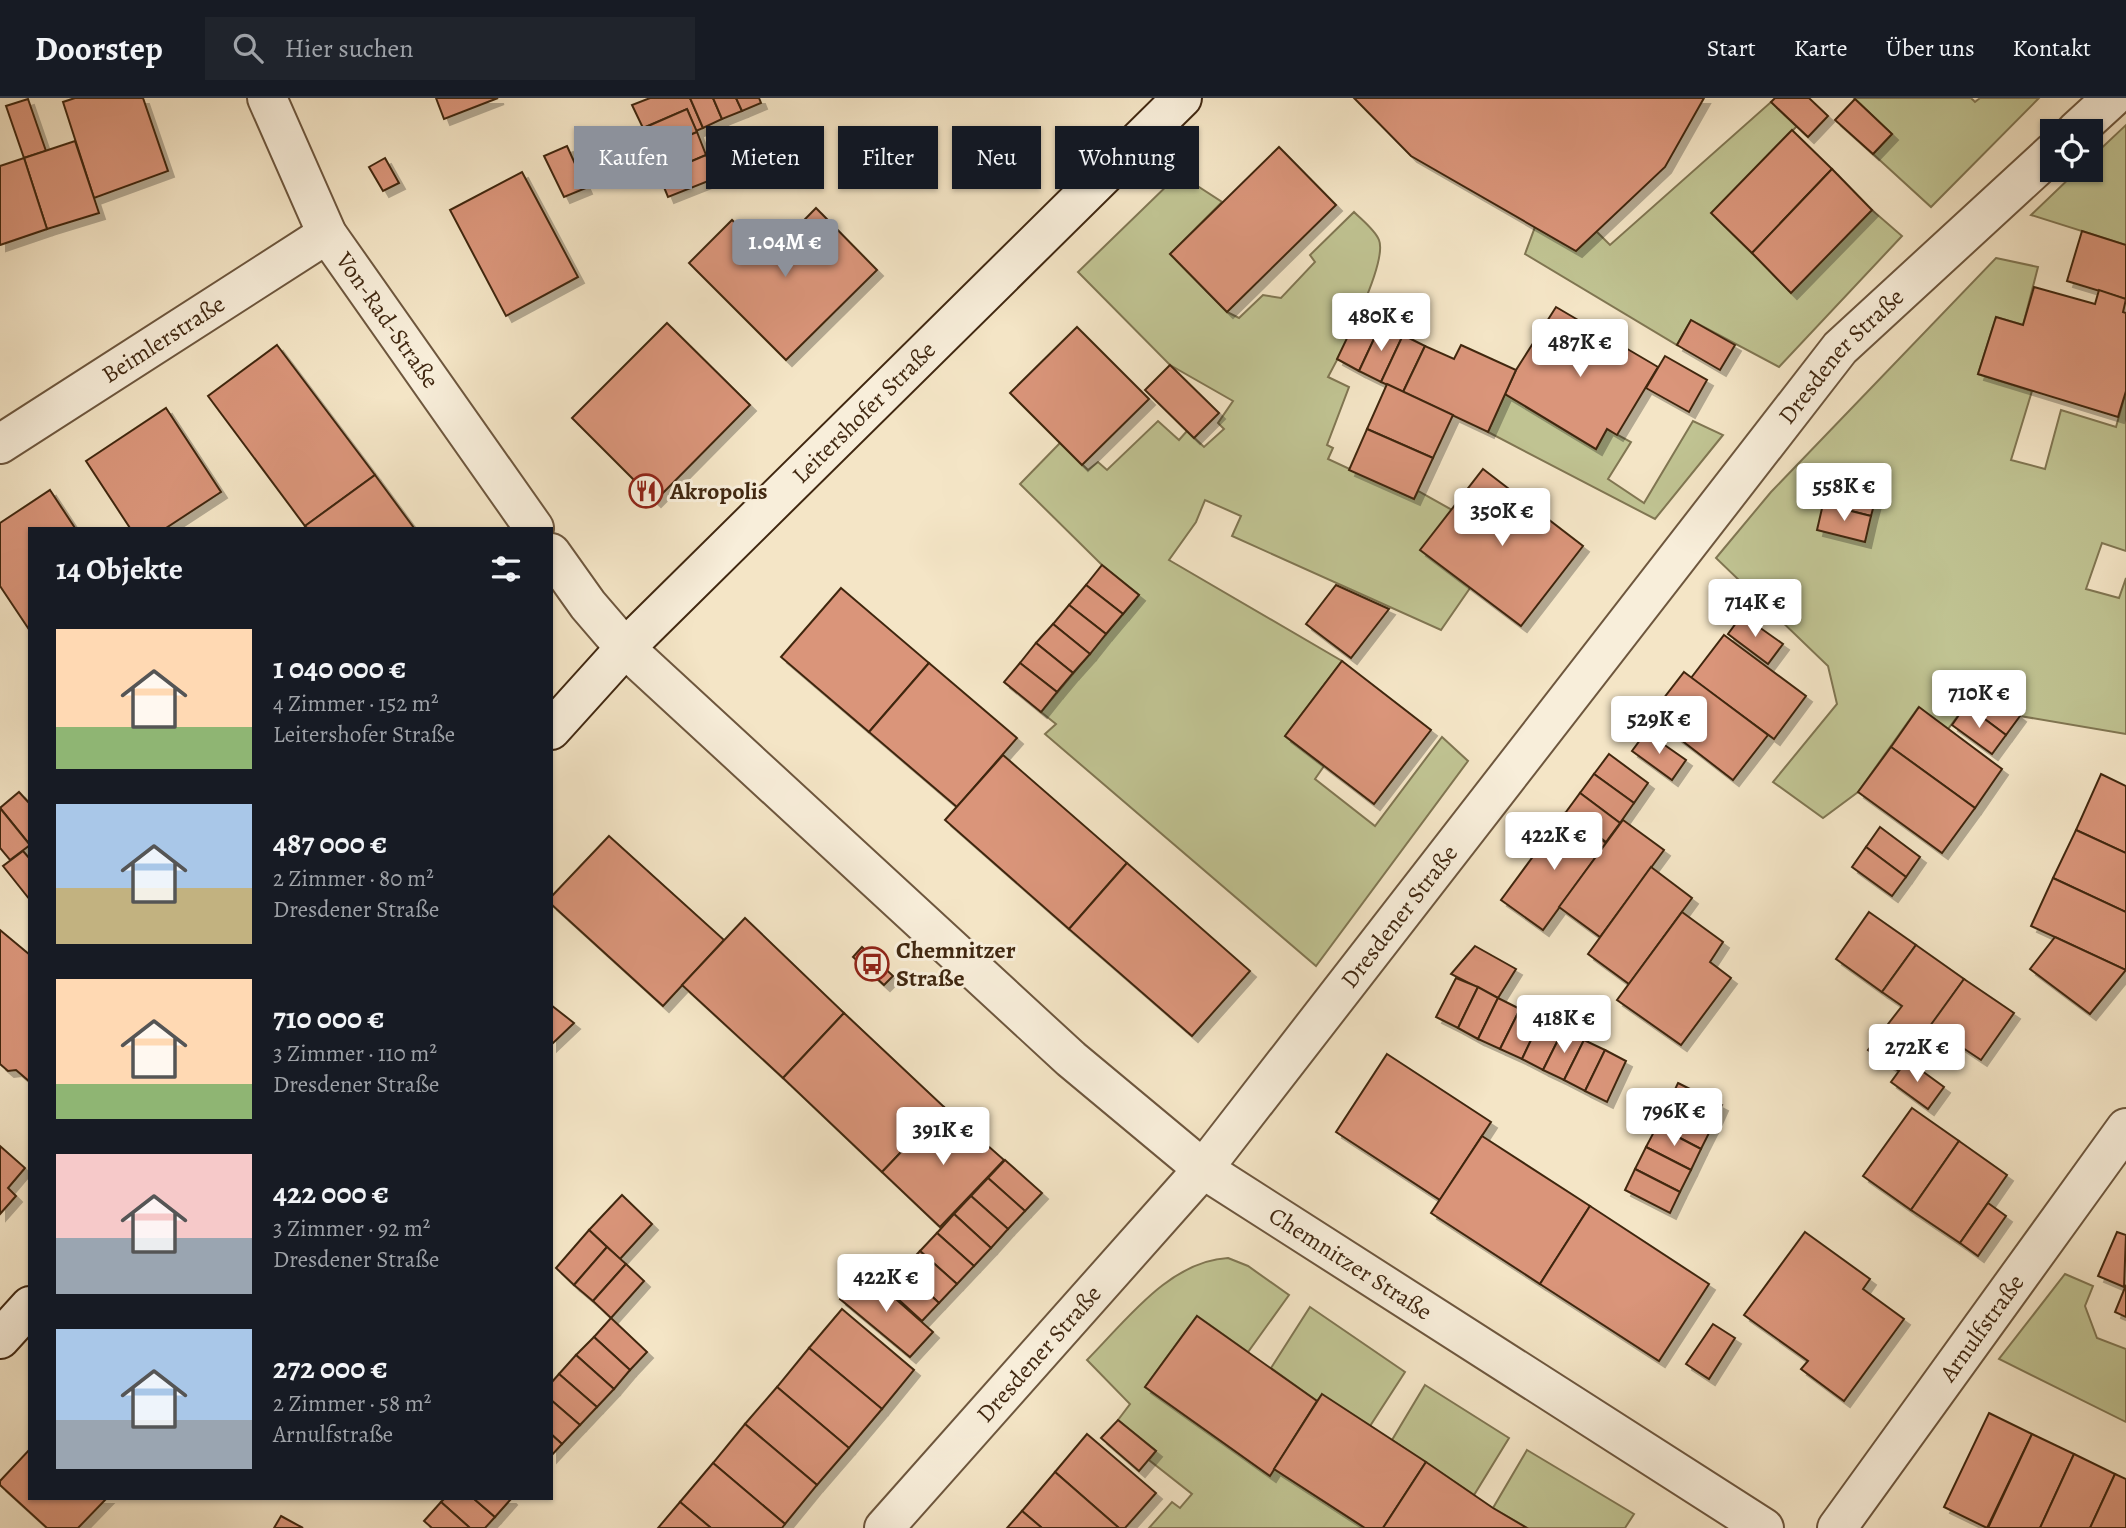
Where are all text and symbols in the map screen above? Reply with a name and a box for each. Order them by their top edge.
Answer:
search box [205,17,695,80]
text: Doorstep [35,26,163,71]
icon: search [229,29,267,67]
text: Hier suchen [285,31,414,66]
text: Start [1707,32,1756,64]
text: Karte [1794,32,1848,64]
text: Über uns [1886,32,1975,64]
text: Kontakt [2013,32,2091,64]
map controls [2040,119,2103,182]
button: locate [2040,119,2103,182]
chip: Kaufen [574,126,692,189]
chip: Mieten [706,126,824,189]
chip: Filter [838,126,938,189]
chip: Neu [952,126,1041,189]
chip: Wohnung [1055,126,1199,189]
pin: 1.04M € [720,220,850,279]
text: 1.04M € [748,226,822,257]
street label: Von-Rad-Straße [328,245,447,395]
street label: Dresdener Straße [1771,281,1911,431]
street label: Beimlerstraße [96,288,231,390]
pin: 480K € [1324,294,1438,353]
text: 480K € [1348,300,1414,331]
pin: 487K € [1523,320,1637,379]
text: 487K € [1548,326,1612,357]
street label: Leitershofer Straße [785,334,943,490]
pin: 558K € [1787,464,1901,523]
text: 558K € [1813,470,1876,501]
restaurant icon: Akropolis [627,472,665,510]
place label: Akropolis [669,475,768,507]
pin: 350K € [1445,489,1559,548]
text: 350K € [1470,495,1534,526]
text: 14 Objekte [56,549,183,589]
icon: filters [487,550,525,588]
pin: 714K € [1698,580,1812,639]
text: 714K € [1724,586,1786,617]
text: 1 040 000 € [273,648,406,688]
icon: home [112,657,196,741]
pin: 710K € [1922,670,2036,730]
text: 710K € [1948,677,2010,708]
text: 4 Zimmer · 152 m² [273,688,439,719]
pin: 529K € [1602,696,1716,756]
text: 529K € [1627,703,1691,734]
text: Leitershofer Straße [273,719,455,750]
pin: 422K € [1497,812,1611,872]
text: 422K € [1521,819,1587,850]
text: 487 000 € [273,823,387,863]
icon: home [112,832,196,916]
street label: Dresdener Straße [1333,838,1465,995]
text: 2 Zimmer · 80 m² [273,863,434,894]
text: Dresdener Straße [273,894,439,925]
place label: Chemnitzer Straße [896,934,1016,994]
bus stop icon: Chemnitzer Straße [853,945,891,983]
pin: 418K € [1507,996,1621,1055]
text: 710 000 € [273,998,385,1038]
text: 418K € [1533,1002,1595,1033]
icon: home [112,1007,196,1091]
pin: 272K € [1860,1024,1974,1084]
text: 272K € [1885,1031,1949,1062]
text: 3 Zimmer · 110 m² [273,1038,437,1069]
text: Dresdener Straße [273,1069,439,1100]
pin: 796K € [1617,1088,1731,1148]
text: 796K € [1642,1095,1706,1126]
pin: 391K € [886,1108,1000,1167]
text: 391K € [912,1114,974,1145]
text: 422 000 € [273,1173,389,1213]
icon: home [112,1182,196,1266]
street label: Chemnitzer Straße [1263,1199,1438,1328]
text: 3 Zimmer · 92 m² [273,1213,430,1244]
text: Dresdener Straße [273,1244,439,1275]
pin: 422K € [829,1254,943,1314]
text: 422K € [853,1261,919,1292]
street label: Arnulfstraße [1931,1268,2031,1389]
street label: Dresdener Straße [969,1278,1108,1429]
text: 272 000 € [273,1348,388,1388]
icon: home [112,1357,196,1441]
text: 2 Zimmer · 58 m² [273,1388,431,1419]
text: Arnulfstraße [273,1419,393,1450]

